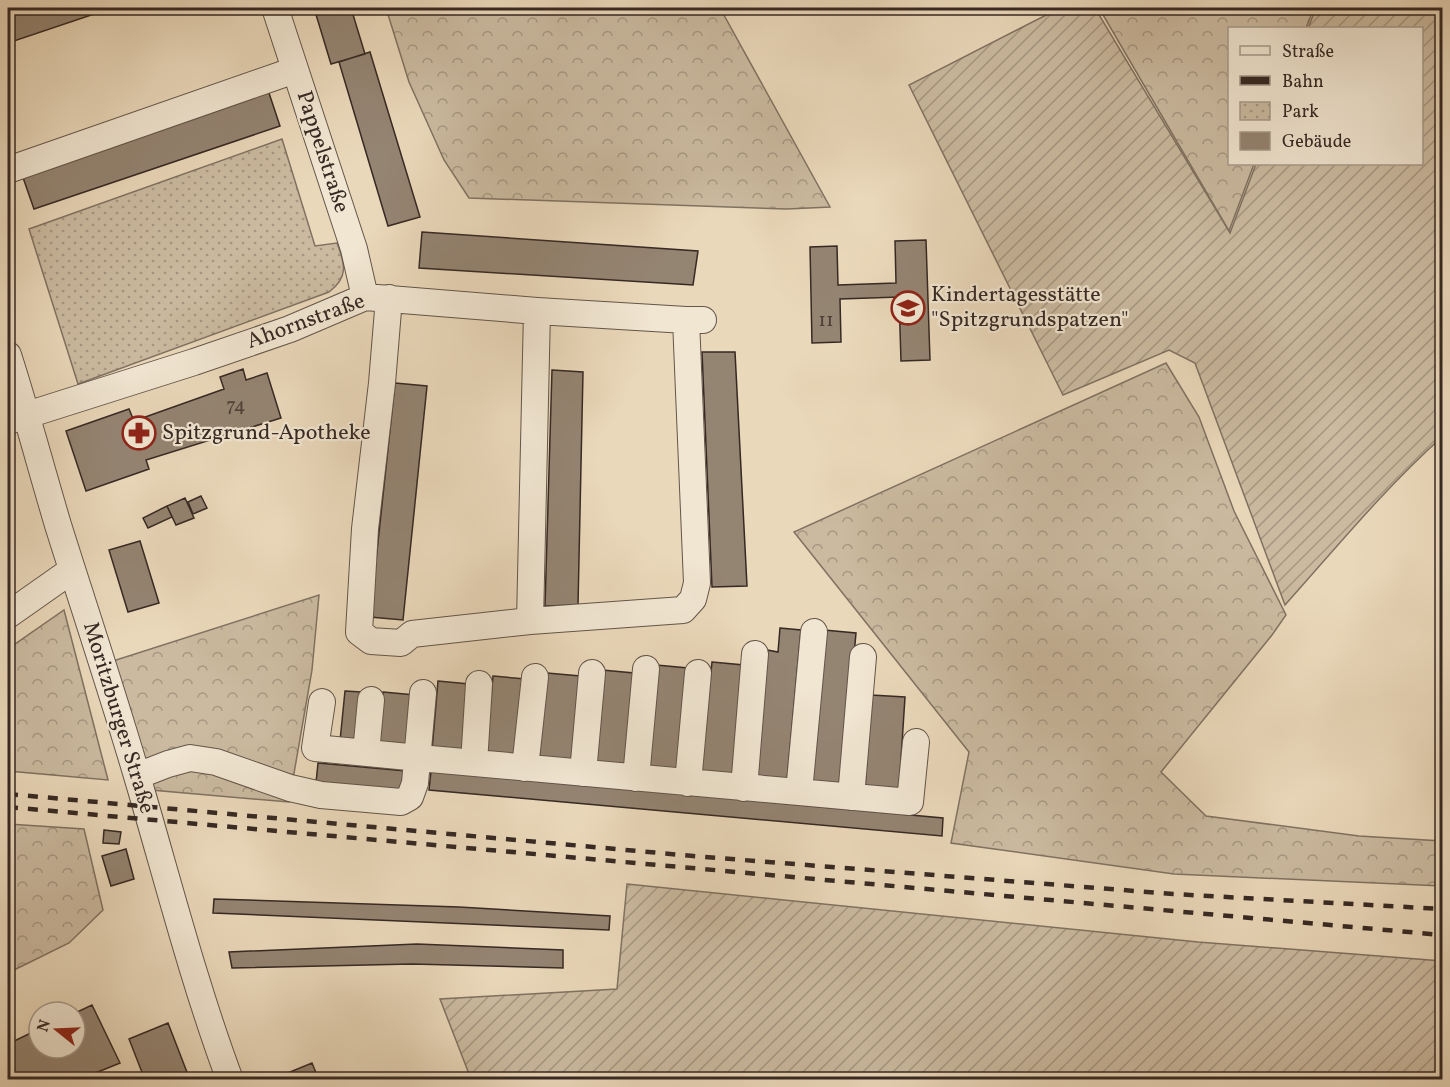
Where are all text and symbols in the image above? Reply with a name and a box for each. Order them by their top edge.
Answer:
legend [1228,27,1423,165]
text: Straße [1282,40,1334,65]
text: Bahn [1282,70,1324,95]
street label: Pappelstraße [288,87,356,217]
text: Park [1282,100,1319,125]
text: Gebäude [1282,130,1351,155]
place label: Kindertagesstätte "Spitzgrundspatzen" [931,280,1128,336]
street label: Ahornstraße [243,286,369,358]
school or university icon: Kindertagesstätte "Spitzgrundspatzen" [890,290,926,326]
house number: 11 [818,307,834,335]
house number: 74 [226,392,246,420]
pharmacy icon: Spitzgrund-Apotheke [121,415,157,451]
place label: Spitzgrund-Apotheke [162,418,371,449]
street label: Moritzburger Straße [74,618,162,818]
north arrow [27,1000,87,1060]
text: N [32,1017,57,1035]

